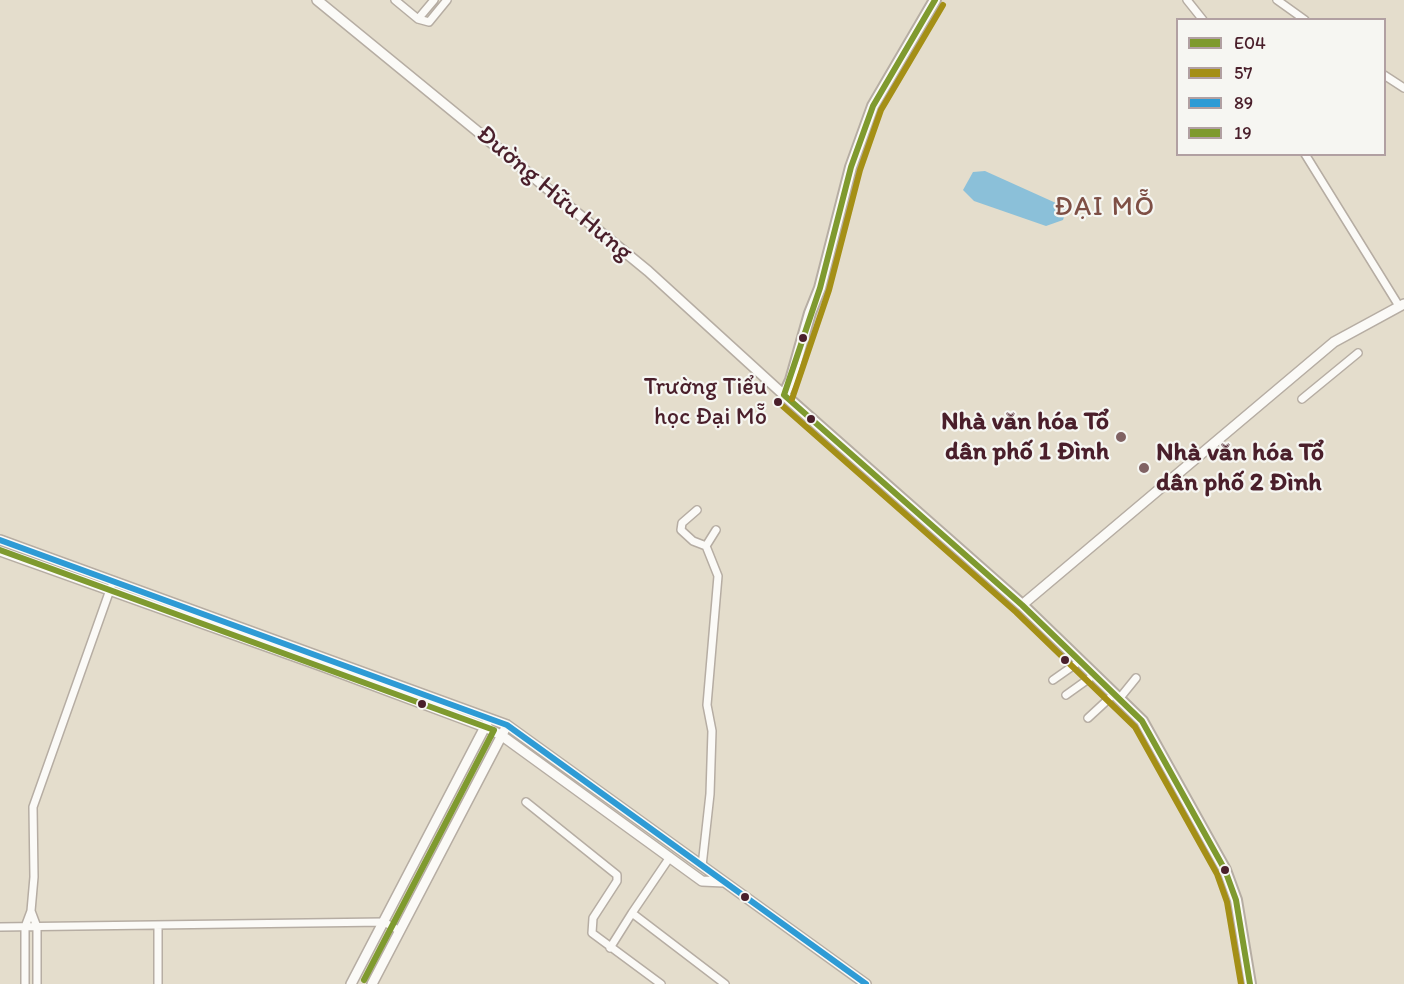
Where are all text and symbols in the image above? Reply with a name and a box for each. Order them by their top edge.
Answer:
legend [1176,18,1386,156]
text: E04 [1234,32,1266,54]
text: 57 [1234,62,1252,84]
text: 89 [1234,92,1253,114]
street label: Đường Hữu Hưng [469,119,639,269]
text: 19 [1234,122,1252,144]
district label: ĐẠI MỖ [1054,192,1156,224]
unlabelled marker [797,332,809,344]
place label: Trường Tiểu học Đại Mỗ [644,374,767,430]
marker: Trường Tiểu học Đại Mỗ [772,396,784,408]
place label: Nhà văn hóa Tổ dân phố 1 Đình [941,406,1109,467]
unlabelled marker [805,413,817,425]
marker: Nhà văn hóa Tổ dân phố 1 Đình [1114,430,1128,444]
place label: Nhà văn hóa Tổ dân phố 2 Đình [1156,437,1324,498]
marker: Nhà văn hóa Tổ dân phố 2 Đình [1137,461,1151,475]
unlabelled marker [1059,654,1071,666]
unlabelled marker [416,698,428,710]
unlabelled marker [1219,864,1231,876]
unlabelled marker [739,891,751,903]

